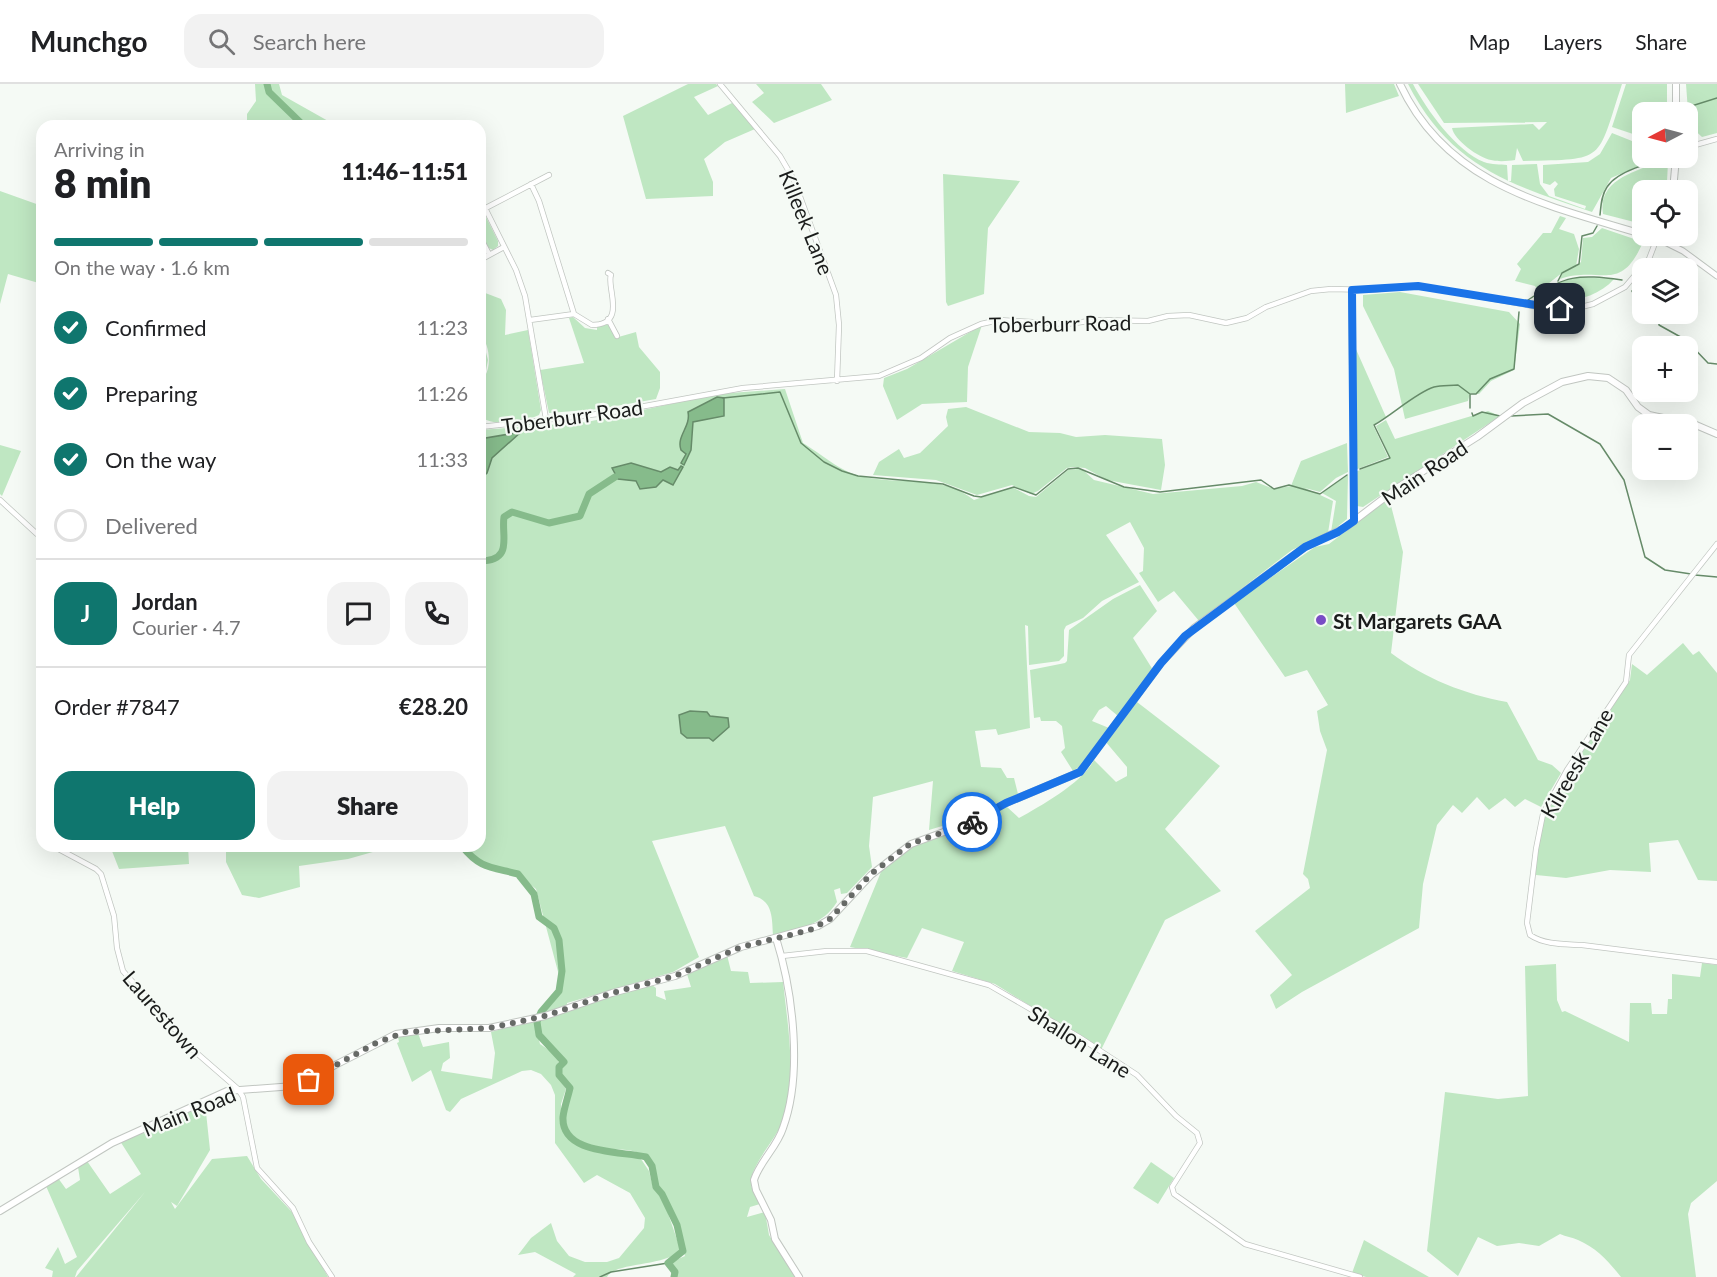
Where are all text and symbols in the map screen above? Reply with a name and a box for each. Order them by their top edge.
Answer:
search box [184,14,604,68]
text: Munchgo [30,24,148,58]
icon: search [205,25,238,58]
text: Search here [253,28,366,55]
text: Map [1469,29,1510,54]
text: Layers [1543,29,1602,54]
text: Share [1635,29,1687,54]
north arrow [1632,102,1698,168]
map controls [1632,102,1698,480]
text: Arriving in [54,137,145,161]
text: 11:46–11:51 [342,158,468,185]
text: 8 min [54,160,151,206]
street label: Killeek Lane [775,166,839,278]
button: locate [1632,180,1698,246]
text: On the way · 1.6 km [54,255,230,279]
button: layers [1632,258,1698,324]
pin [1534,283,1585,334]
icon: home [1543,292,1576,325]
street label: Toberburr Road [989,309,1131,337]
icon: check [54,311,87,344]
text: Confirmed [105,314,207,341]
text: 11:23 [417,315,468,339]
button: + [1632,336,1698,402]
icon: check [54,377,87,410]
text: Preparing [105,380,197,407]
text: 11:26 [417,381,468,405]
street label: Toberburr Road [500,394,644,438]
button: − [1632,414,1698,480]
street label: Main Road [1376,434,1472,510]
icon: check [54,443,87,476]
text: On the way [105,446,216,473]
text: 11:33 [417,447,468,471]
text: Delivered [105,512,198,539]
button: chat [327,582,390,645]
button: phone [405,582,468,645]
text: Jordan [132,588,198,615]
text: J [81,600,90,627]
place label: St Margarets GAA [1333,608,1502,633]
marker: St Margarets GAA [1314,613,1328,627]
text: Courier · 4.7 [132,615,241,639]
text: Order #7847 [54,693,180,720]
text: €28.20 [399,693,468,720]
street label: Kilreesk Lane [1535,704,1617,822]
button: Help [54,771,255,840]
button: Share [267,771,468,840]
courier [942,792,1002,852]
icon: bike [956,806,989,839]
street label: Laurestown [118,965,208,1063]
street label: Shallon Lane [1024,1000,1136,1082]
pin [283,1054,334,1105]
icon: bag [292,1063,325,1096]
street label: Main Road [139,1081,239,1141]

